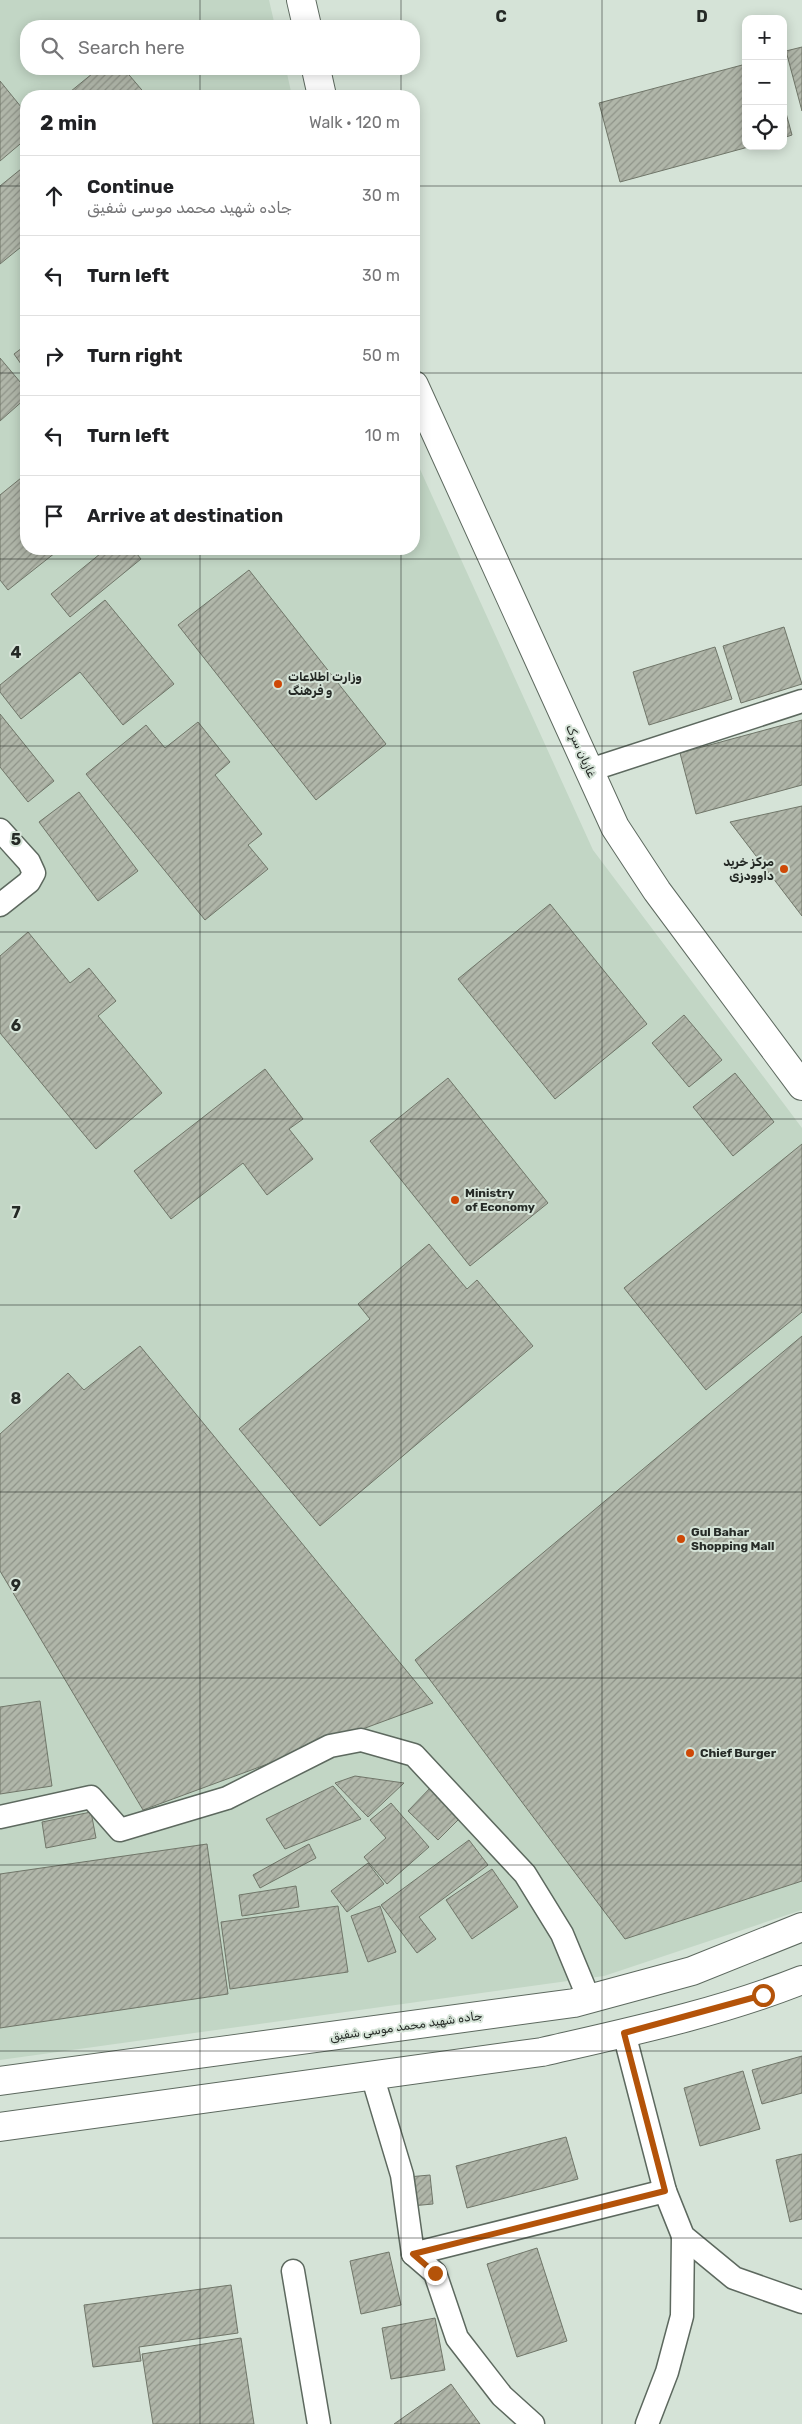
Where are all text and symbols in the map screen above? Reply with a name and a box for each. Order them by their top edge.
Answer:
text: C [495,7,507,26]
text: D [696,7,708,26]
map controls [742,15,787,150]
button: + [742,15,787,60]
search box [20,20,420,75]
icon: search [38,34,66,62]
text: Search here [78,36,185,59]
button: − [742,60,787,105]
button: locate [742,105,787,150]
text: 2 min [40,110,97,135]
text: Walk · 120 m [309,113,400,132]
text: Continue [87,175,174,198]
icon: ahead [40,182,68,210]
text: 30 m [362,186,400,205]
text: جاده شهید محمد موسی شفیق [87,198,292,217]
icon: left [40,262,68,290]
text: Turn left [87,264,169,287]
text: 30 m [362,266,400,285]
icon: right [40,342,68,370]
text: Turn right [87,344,182,367]
text: 50 m [362,346,400,365]
icon: left [40,422,68,450]
text: Turn left [87,424,169,447]
text: 10 m [365,426,400,445]
icon: arrive [40,502,68,530]
text: Arrive at destination [87,504,283,527]
text: 4 [11,643,22,662]
place label: وزارت اطلاعات و فرهنگ [288,670,362,698]
marker: وزارت اطلاعات و فرهنگ [272,678,284,690]
street label: غازیان سړک [562,722,599,781]
text: 5 [11,830,21,849]
place label: مرکز خرید داوودزی [723,855,774,883]
marker: مرکز خرید داوودزی [778,863,790,875]
text: 6 [11,1016,21,1035]
place label: Ministry of Economy [465,1186,535,1214]
marker: Ministry of Economy [449,1194,461,1206]
text: 7 [11,1203,21,1222]
text: 8 [11,1389,22,1408]
place label: Gul Bahar Shopping Mall [691,1525,774,1553]
marker: Gul Bahar Shopping Mall [675,1533,687,1545]
text: 9 [11,1576,21,1595]
place label: Chief Burger [700,1746,777,1760]
marker: Chief Burger [684,1747,696,1759]
route start [752,1984,775,2007]
street label: جاده شهید محمد موسی شفیق [329,2008,483,2045]
route end [424,2262,447,2285]

